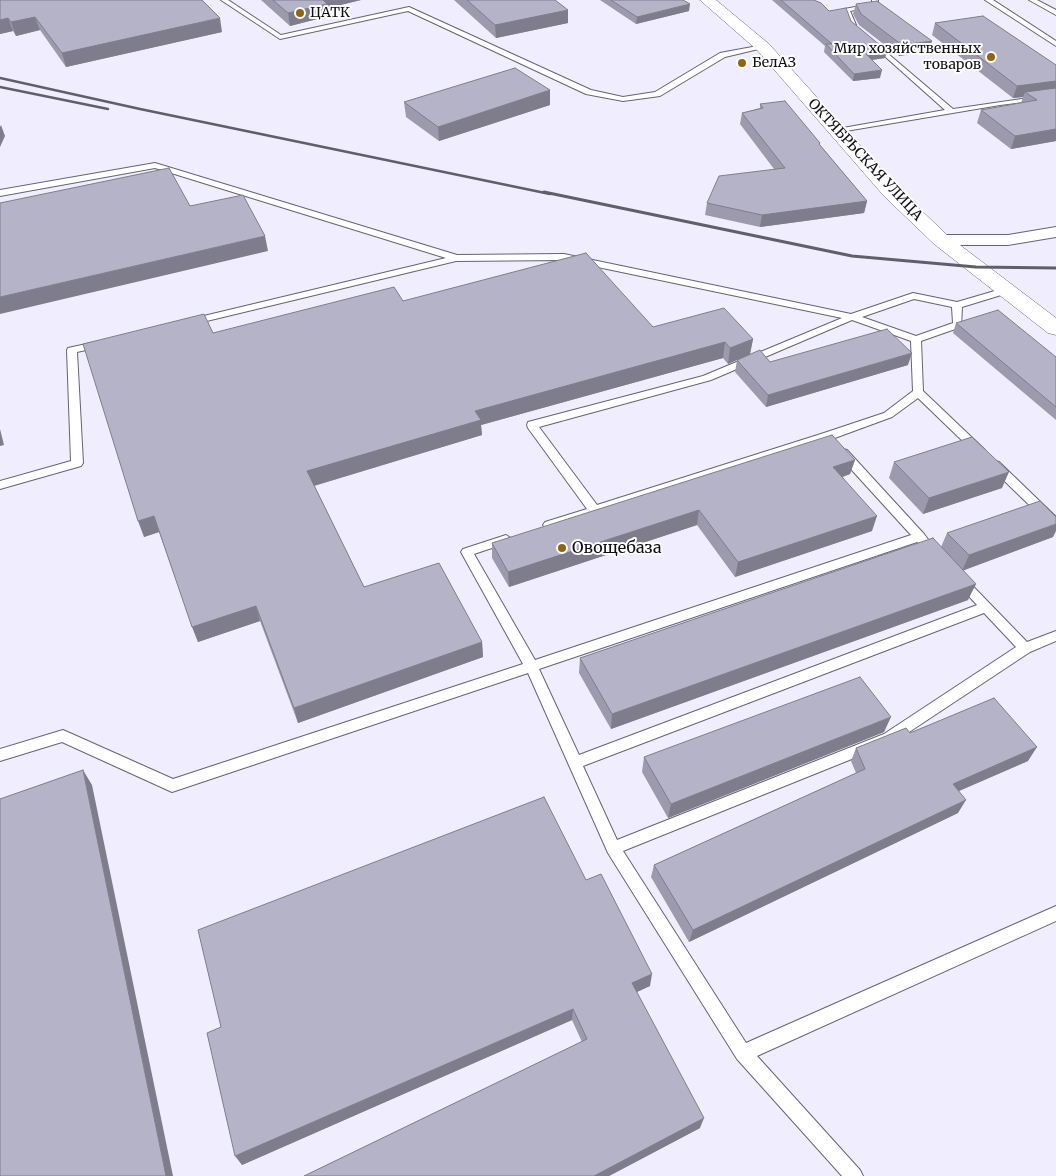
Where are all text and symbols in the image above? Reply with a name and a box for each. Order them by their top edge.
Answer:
place label: ЦАТК [310,5,350,21]
marker: ЦАТК [294,7,306,19]
place label: Мир хозяйственных товаров [833,41,981,74]
marker: Мир хозяйственных товаров [985,51,997,63]
place label: БелАЗ [752,55,796,71]
marker: БелАЗ [736,57,748,69]
street label: ОКТЯБРЬСКАЯ УЛИЦА [804,96,926,224]
place label: Овощебаза [572,538,661,558]
marker: Овощебаза [556,542,568,554]

